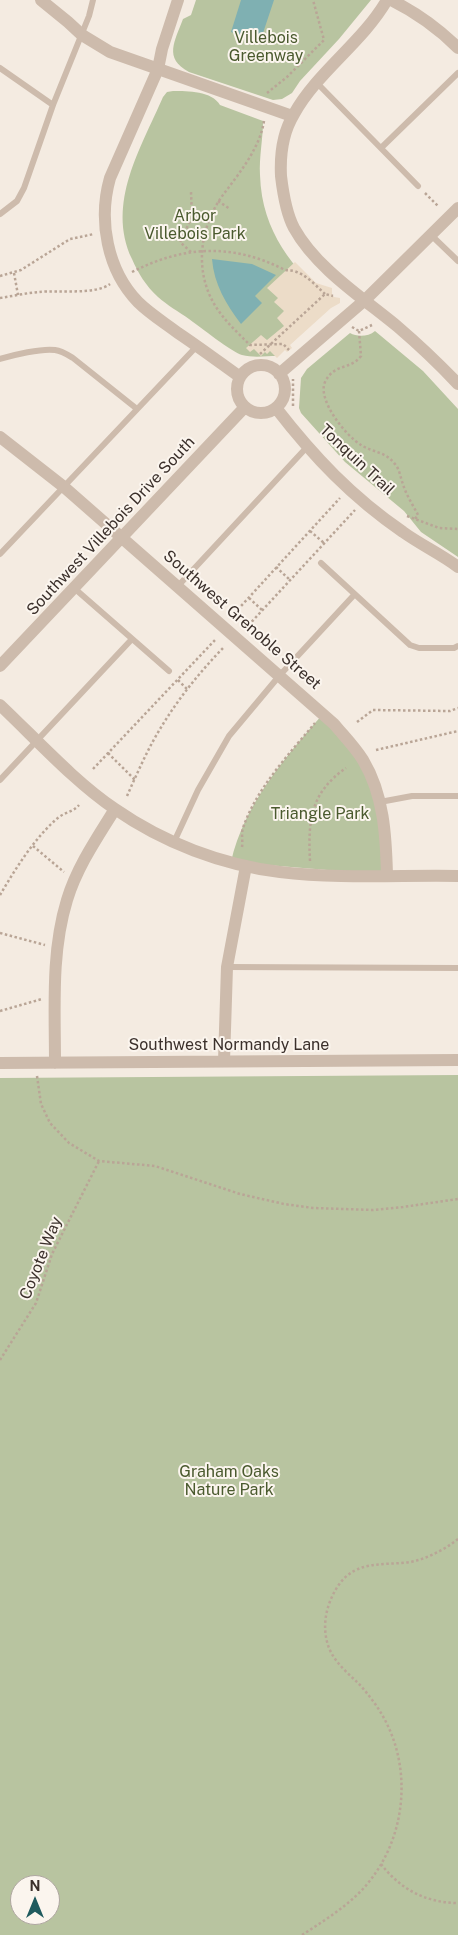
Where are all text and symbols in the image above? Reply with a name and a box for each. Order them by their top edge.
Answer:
park label: Villebois Greenway [229,28,303,66]
park label: Arbor Villebois Park [144,206,246,244]
street label: Tonquin Trail [316,420,398,500]
street label: Southwest Villebois Drive South [23,433,199,619]
street label: Southwest Grenoble Street [159,546,325,694]
park label: Triangle Park [271,804,369,824]
street label: Southwest Normandy Lane [129,1035,329,1055]
street label: Coyote Way [16,1214,66,1302]
park label: Graham Oaks Nature Park [179,1462,279,1500]
north arrow [10,1875,60,1925]
text: N [30,1878,40,1894]

